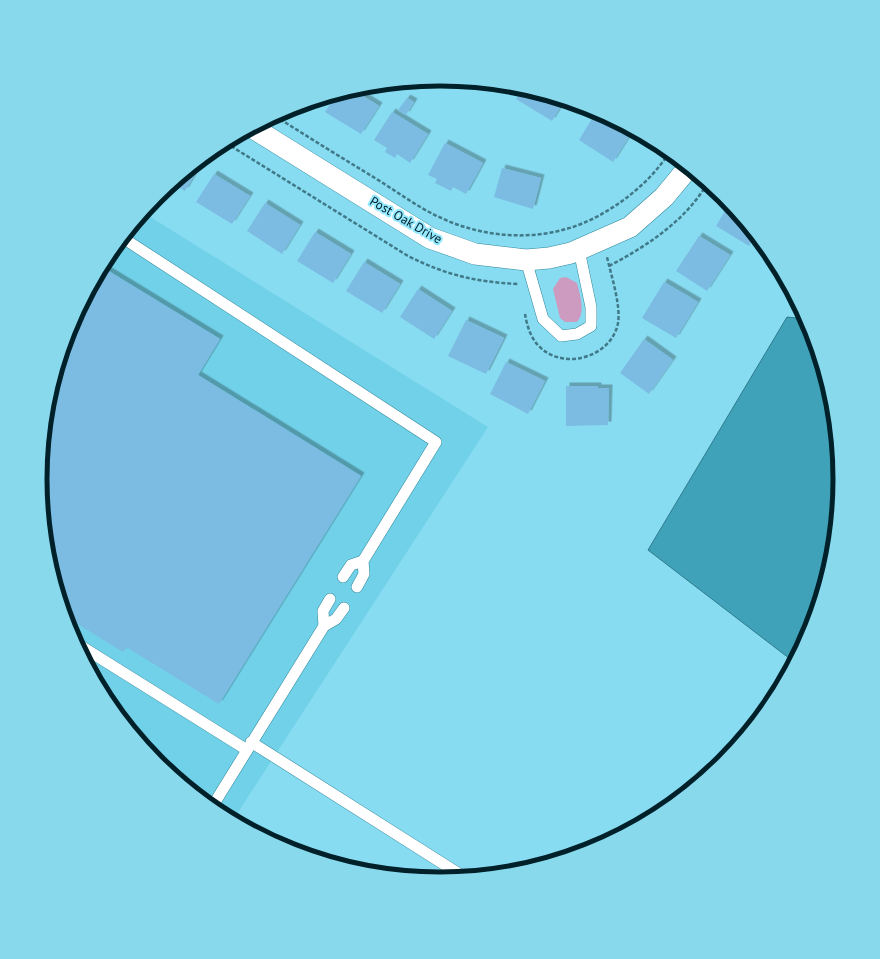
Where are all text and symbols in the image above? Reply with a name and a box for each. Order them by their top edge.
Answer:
street label: Post Oak Drive [367,192,445,248]

